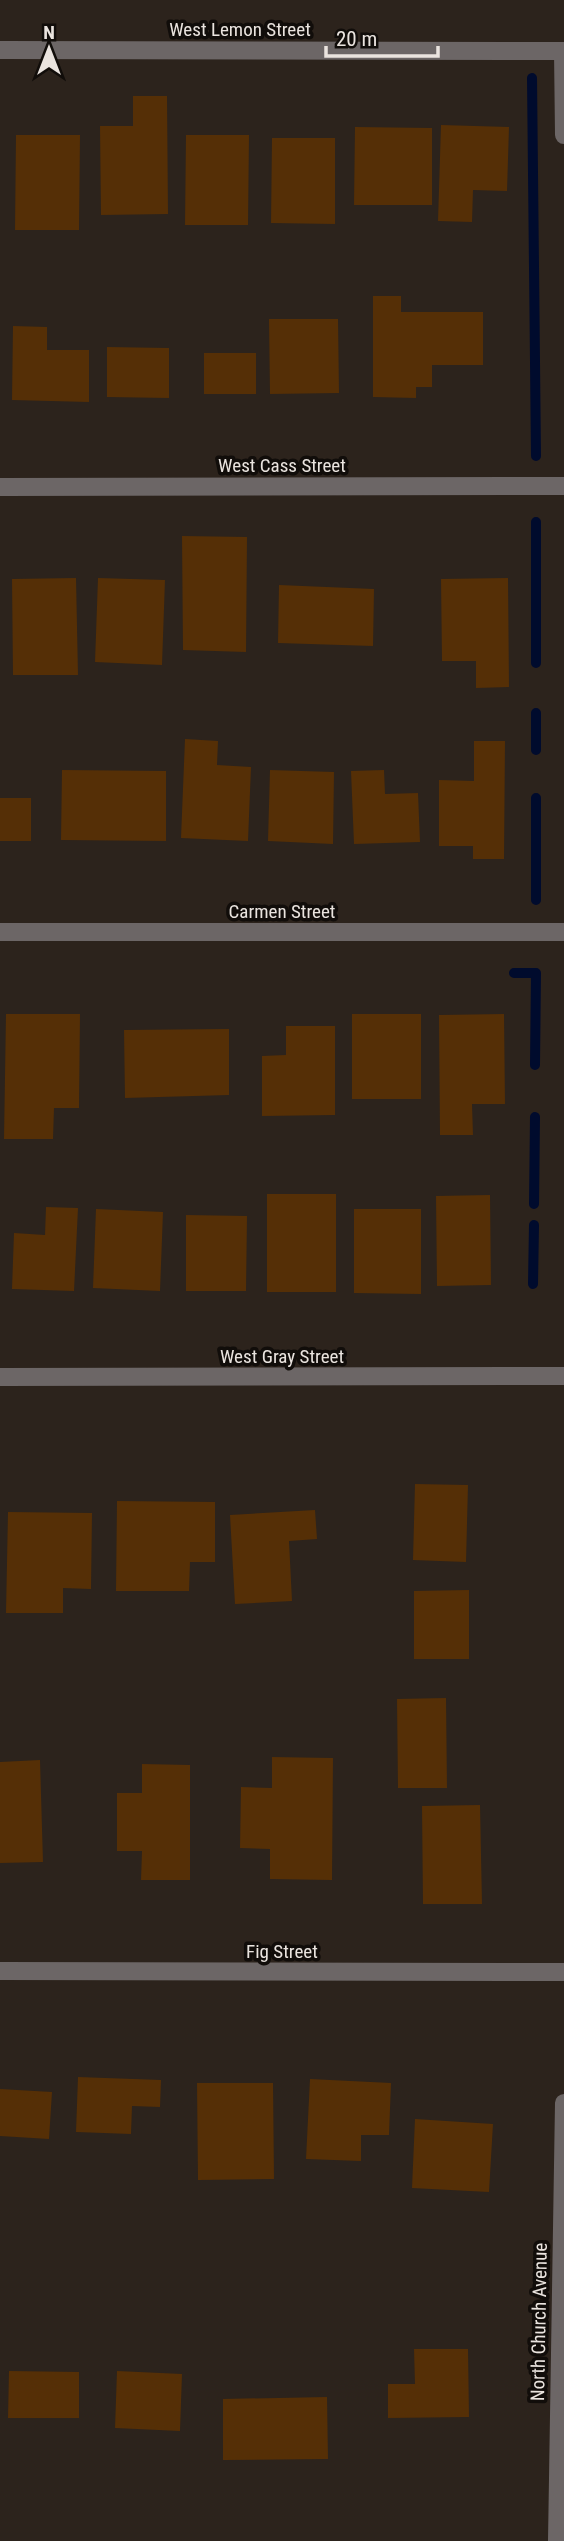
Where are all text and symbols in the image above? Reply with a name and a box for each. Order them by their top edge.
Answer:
north arrow [14,14,84,84]
scale bar [326,14,438,58]
street label: West Lemon Street [169,18,311,41]
text: N [43,21,55,44]
text: 20 m [336,27,377,51]
street label: West Cass Street [218,454,346,477]
street label: Carmen Street [229,900,335,923]
street label: West Gray Street [220,1345,344,1368]
street label: Fig Street [246,1940,318,1963]
street label: North Church Avenue [526,2242,552,2401]

